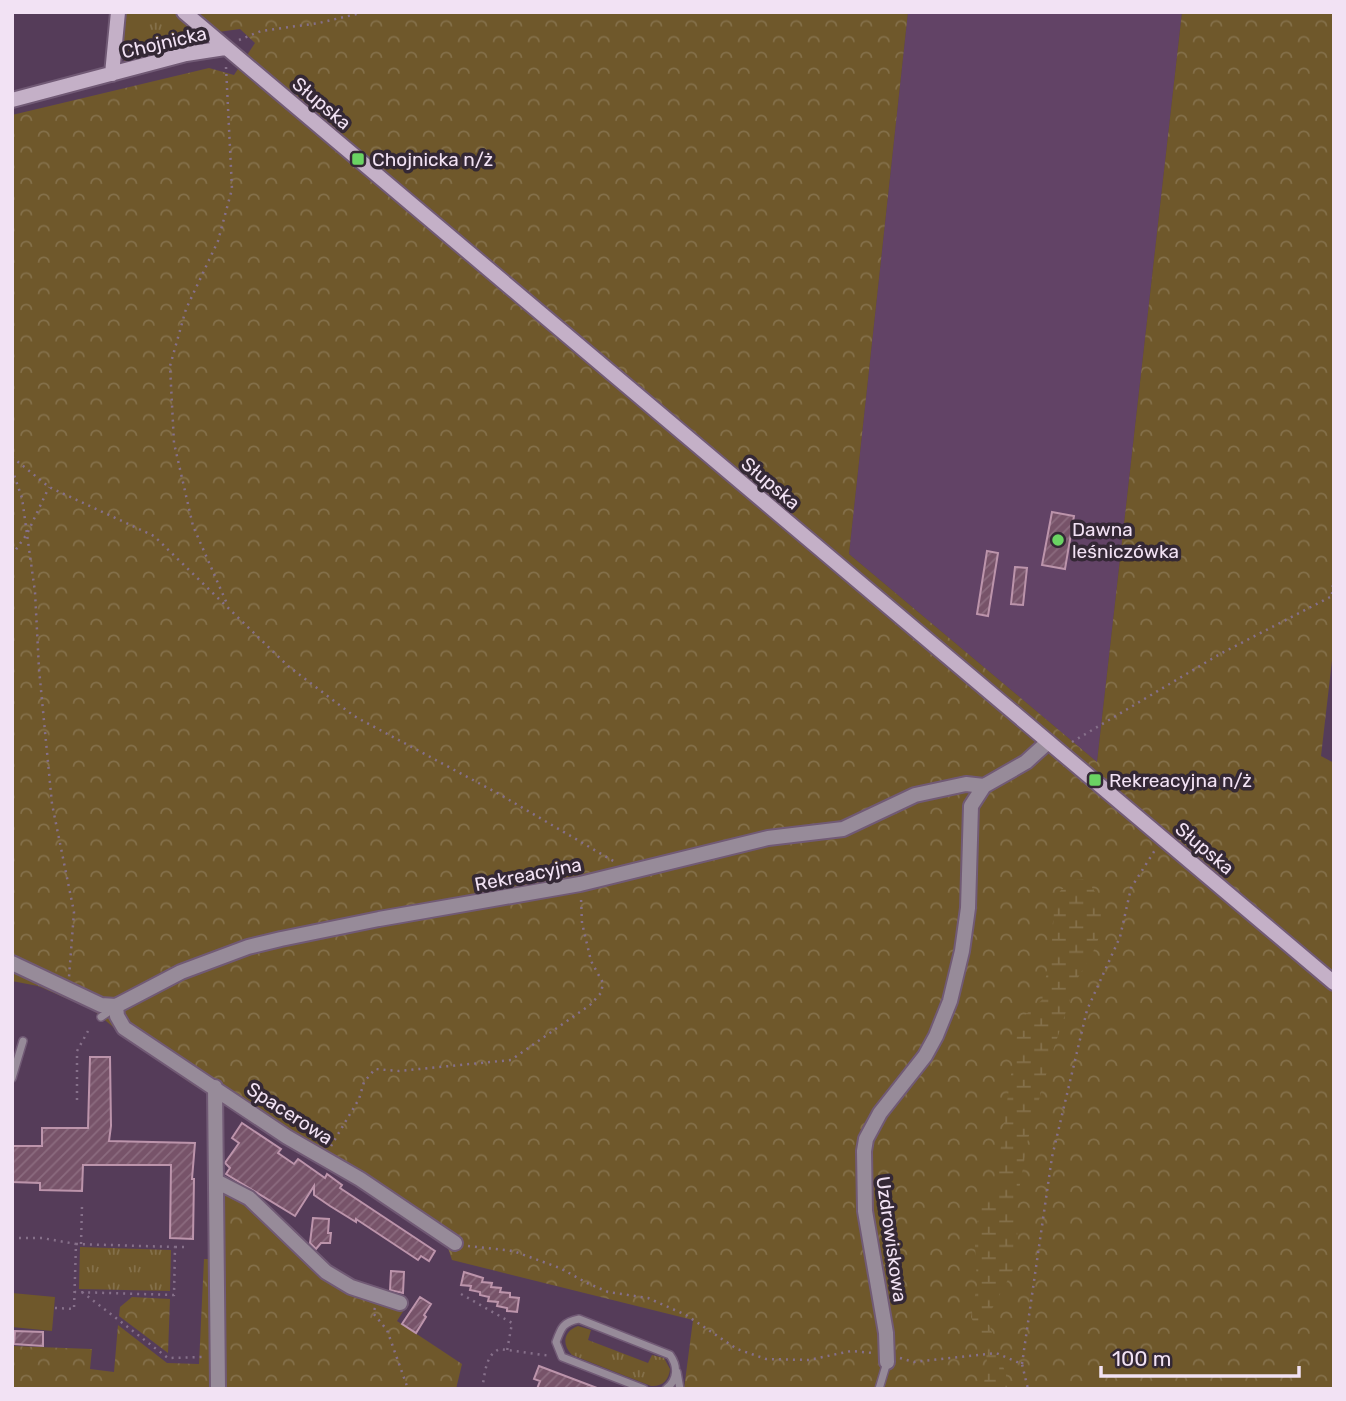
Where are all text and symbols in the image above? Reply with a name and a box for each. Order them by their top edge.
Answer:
street label: Chojnicka [119,22,209,63]
street label: Słupska [288,72,356,135]
place label: Chojnicka n/ż [372,148,493,171]
marker: Chojnicka n/ż [350,151,366,167]
street label: Słupska [737,452,805,515]
place label: Dawna leśniczówka [1072,518,1179,563]
marker: Dawna leśniczówka [1050,532,1066,548]
place label: Rekreacyjna n/ż [1109,769,1252,792]
marker: Rekreacyjna n/ż [1087,772,1103,788]
street label: Słupska [1171,817,1239,880]
street label: Rekreacyjna [473,853,584,896]
street label: Spacerowa [242,1077,337,1150]
street label: Uzdrowiskowa [871,1175,912,1303]
scale bar [1101,1334,1299,1378]
text: 100 m [1112,1346,1171,1371]

